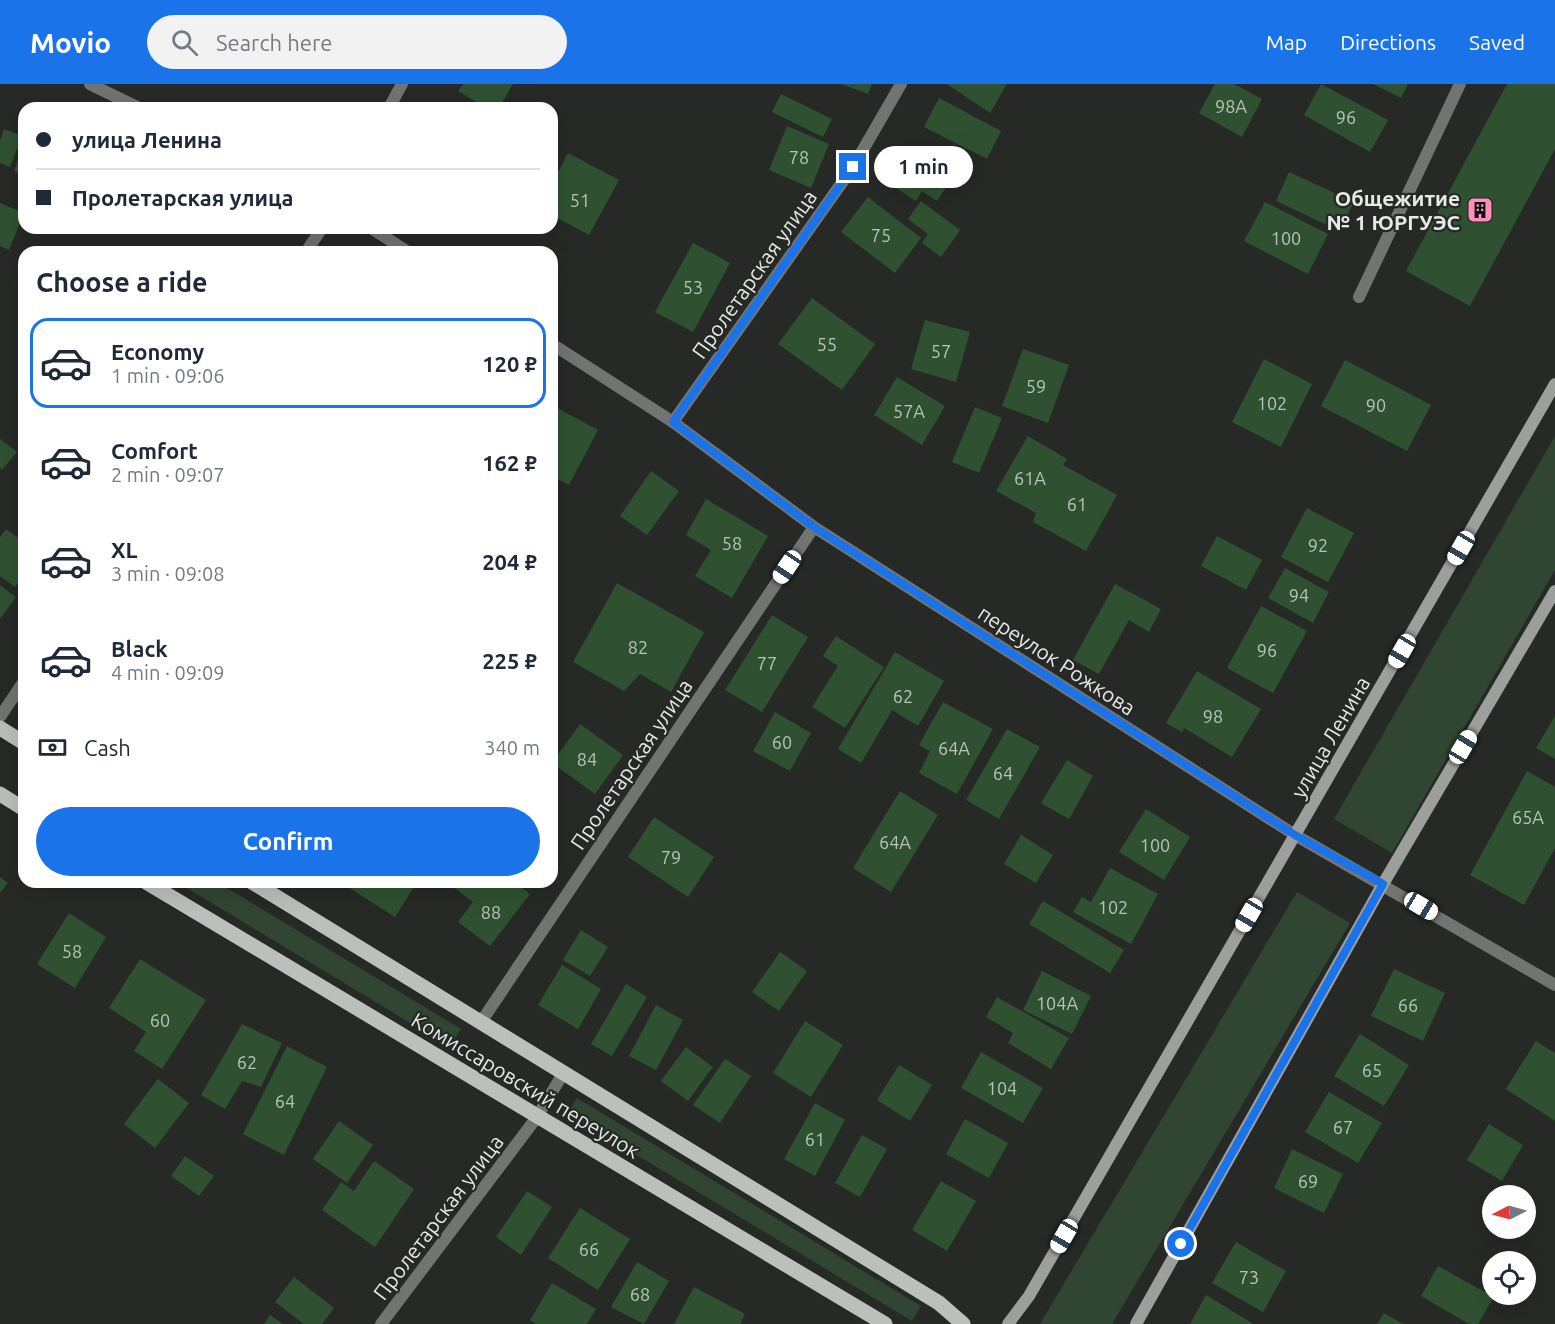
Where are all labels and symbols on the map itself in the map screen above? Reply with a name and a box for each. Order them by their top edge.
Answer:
house number: 98А [1215,96,1247,116]
house number: 96 [1336,107,1356,127]
callout: 1 min [874,146,973,188]
house number: 78 [789,147,809,167]
route end [839,153,866,180]
street label: Пролетарская улица [687,185,821,363]
place label: Общежитие № 1 ЮРГУЭС [1326,186,1460,234]
house number: 51 [570,190,590,210]
building icon: Общежитие № 1 ЮРГУЭС [1465,195,1495,225]
house number: 75 [871,225,891,245]
house number: 100 [1271,228,1301,248]
house number: 53 [683,277,703,297]
house number: 55 [817,334,837,354]
house number: 57 [931,341,951,361]
house number: 59 [1026,376,1046,396]
house number: 102 [1257,393,1287,413]
house number: 90 [1366,395,1386,415]
house number: 57А [893,401,925,421]
house number: 61А [1014,468,1046,488]
house number: 61 [1067,494,1087,514]
car [1444,528,1478,568]
house number: 58 [722,533,742,553]
house number: 92 [1308,535,1328,555]
car [769,547,805,587]
house number: 94 [1289,585,1309,605]
street label: переулок Рожкова [974,600,1140,720]
car [1385,631,1419,671]
house number: 82 [628,637,648,657]
house number: 96 [1257,640,1277,660]
house number: 77 [757,653,777,673]
street label: улица Ленина [1286,672,1374,802]
street label: Пролетарская улица [565,674,697,854]
house number: 62 [893,686,913,706]
house number: 98 [1203,706,1223,726]
car [1446,727,1480,767]
house number: 60 [772,732,792,752]
house number: 64А [938,738,970,758]
house number: 84 [577,749,597,769]
house number: 64 [993,763,1013,783]
house number: 65А [1512,807,1544,827]
house number: 64А [879,832,911,852]
house number: 100 [1140,835,1170,855]
house number: 79 [661,847,681,867]
car [1401,889,1441,923]
car [1232,895,1266,935]
house number: 102 [1098,897,1128,917]
house number: 88 [481,902,501,922]
house number: 58 [62,941,82,961]
house number: 104А [1036,993,1078,1013]
house number: 66 [1398,995,1418,1015]
street label: Комиссаровский переулок [408,1007,645,1163]
house number: 60 [150,1010,170,1030]
house number: 62 [237,1052,257,1072]
house number: 65 [1362,1060,1382,1080]
house number: 104 [987,1078,1017,1098]
house number: 64 [275,1091,295,1111]
house number: 67 [1333,1117,1353,1137]
house number: 61 [805,1129,825,1149]
street label: Пролетарская улица [368,1130,508,1304]
house number: 69 [1298,1171,1318,1191]
north arrow [1482,1185,1536,1239]
car [1047,1216,1081,1256]
route start [1167,1230,1194,1257]
house number: 66 [579,1239,599,1259]
house number: 73 [1239,1267,1259,1287]
house number: 68 [630,1284,650,1304]

